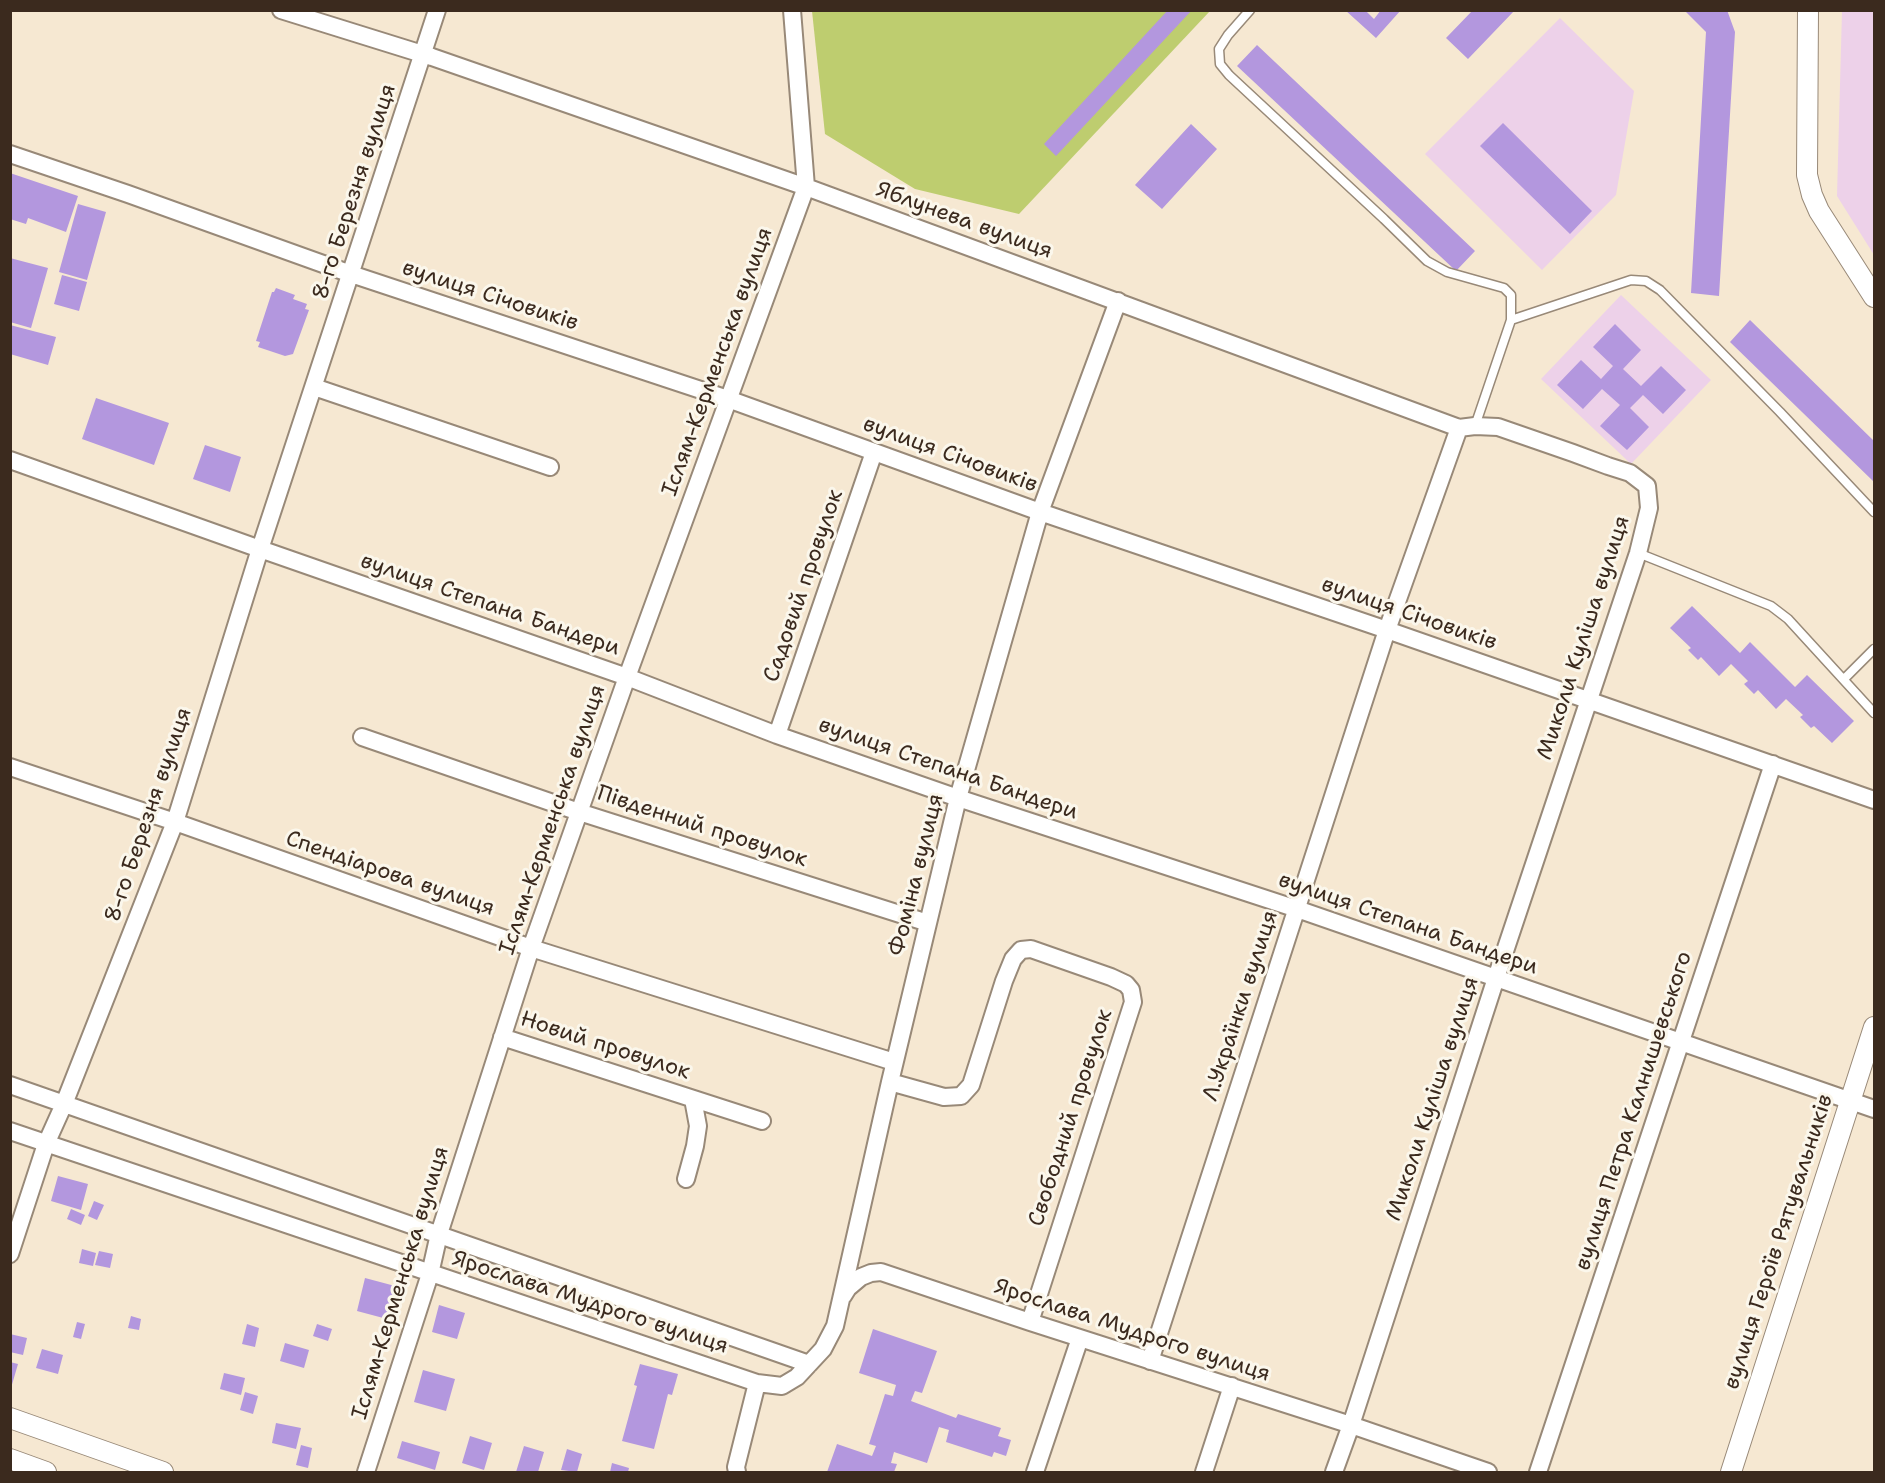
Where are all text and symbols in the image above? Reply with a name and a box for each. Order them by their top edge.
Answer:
street label: 8-го Березня вулиця [308,81,402,303]
street label: Яблунева вулиця [872,177,1056,265]
street label: Іслям-Керменська вулиця [657,224,779,500]
street label: вулиця Січовиків [399,255,581,337]
street label: вулиця Січовиків [859,411,1041,499]
street label: Садовий провулок [759,486,849,686]
street label: Миколи Куліша вулиця [1532,513,1636,763]
street label: вулиця Степана Бандери [357,548,623,662]
street label: вулиця Січовиків [1318,572,1500,656]
street label: Іслям-Керменська вулиця [494,682,612,958]
street label: 8-го Березня вулиця [100,704,198,926]
street label: вулиця Степана Бандери [815,712,1081,826]
street label: Південний провулок [594,781,810,873]
street label: Фоміна вулиця [884,791,950,959]
street label: Спендіарова вулиця [282,826,498,922]
street label: вулиця Степана Бандери [1275,867,1541,981]
street label: Л.Українки вулиця [1198,907,1284,1105]
street label: вулиця Петра Калнишевського [1570,948,1698,1274]
street label: Миколи Куліша вулиця [1381,974,1485,1224]
street label: Новий провулок [517,1006,693,1086]
street label: Свободний провулок [1023,1006,1119,1230]
street label: вулиця Героїв Рятувальників [1719,1091,1839,1393]
street label: Іслям-Керменська вулиця [347,1143,455,1423]
street label: Ярослава Мудрого вулиця [449,1246,731,1360]
street label: Ярослава Мудрого вулиця [991,1274,1273,1388]

